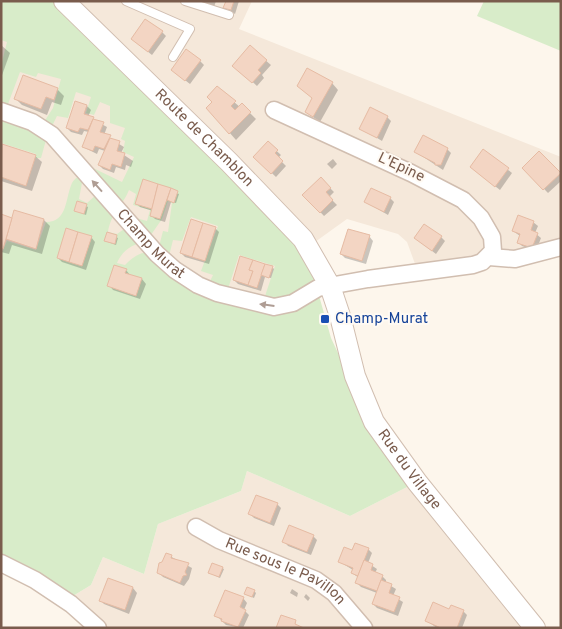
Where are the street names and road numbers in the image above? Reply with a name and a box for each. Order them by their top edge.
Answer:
street label: Route de Chamblon [150,85,258,191]
street label: L'Epine [375,149,427,187]
street label: Champ Murat [112,205,188,283]
street label: Rue du Village [373,426,445,514]
street label: Rue sous le Pavillon [222,534,350,609]

